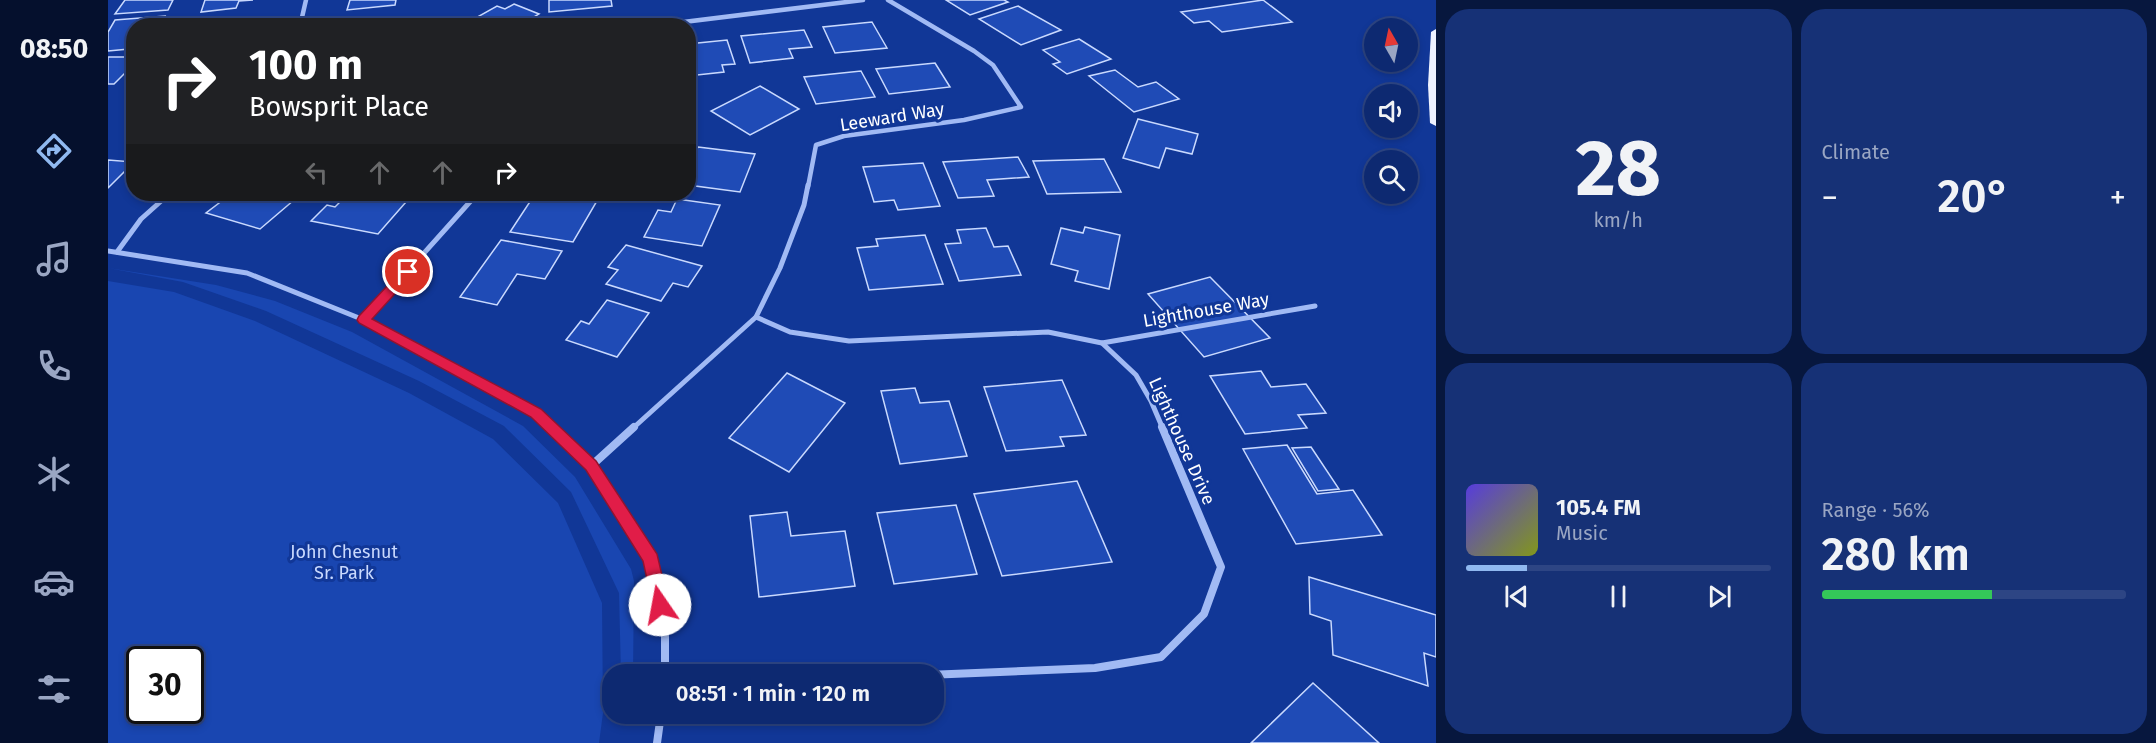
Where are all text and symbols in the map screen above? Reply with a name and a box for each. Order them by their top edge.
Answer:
north arrow [1364,18,1418,72]
map controls [1364,18,1418,204]
text: 08:50 [20,33,88,65]
text: 100 m [249,40,363,90]
icon: right [150,42,228,120]
button: sound [1364,84,1418,138]
text: Bowsprit Place [249,91,429,123]
street label: Leeward Way [838,98,946,136]
text: 28 [1575,122,1661,216]
icon: directions [33,130,75,172]
text: Climate [1822,140,1890,164]
button: search [1364,150,1418,204]
icon: left [300,156,333,189]
icon: ahead [363,156,396,189]
icon: ahead [426,156,459,189]
icon: right [489,156,522,189]
text: 20° [1937,170,2010,224]
text: − [1822,178,1838,218]
text: + [2110,178,2126,218]
text: km/h [1594,208,1643,232]
icon: music [33,238,75,280]
pin [382,246,433,297]
icon: arrive [391,255,424,288]
street label: Lighthouse Way [1141,288,1271,332]
icon: phone [33,345,75,387]
street label: Lighthouse Drive [1144,374,1220,508]
icon: climate [33,453,75,495]
text: 105.4 FM [1556,494,1641,521]
text: Range · 56% [1822,498,1930,522]
text: Music [1556,521,1608,545]
text: 280 km [1822,528,1970,582]
park label: John Chesnut Sr. Park [290,541,399,584]
icon: car [33,561,75,603]
position arrow [628,573,692,637]
icon: previous [1500,580,1533,613]
icon: pause [1602,580,1635,613]
icon: next [1703,580,1736,613]
speed limit sign: 30 [126,646,204,724]
icon: filters [33,668,75,710]
text: 08:51 · 1 min · 120 m [676,680,870,707]

